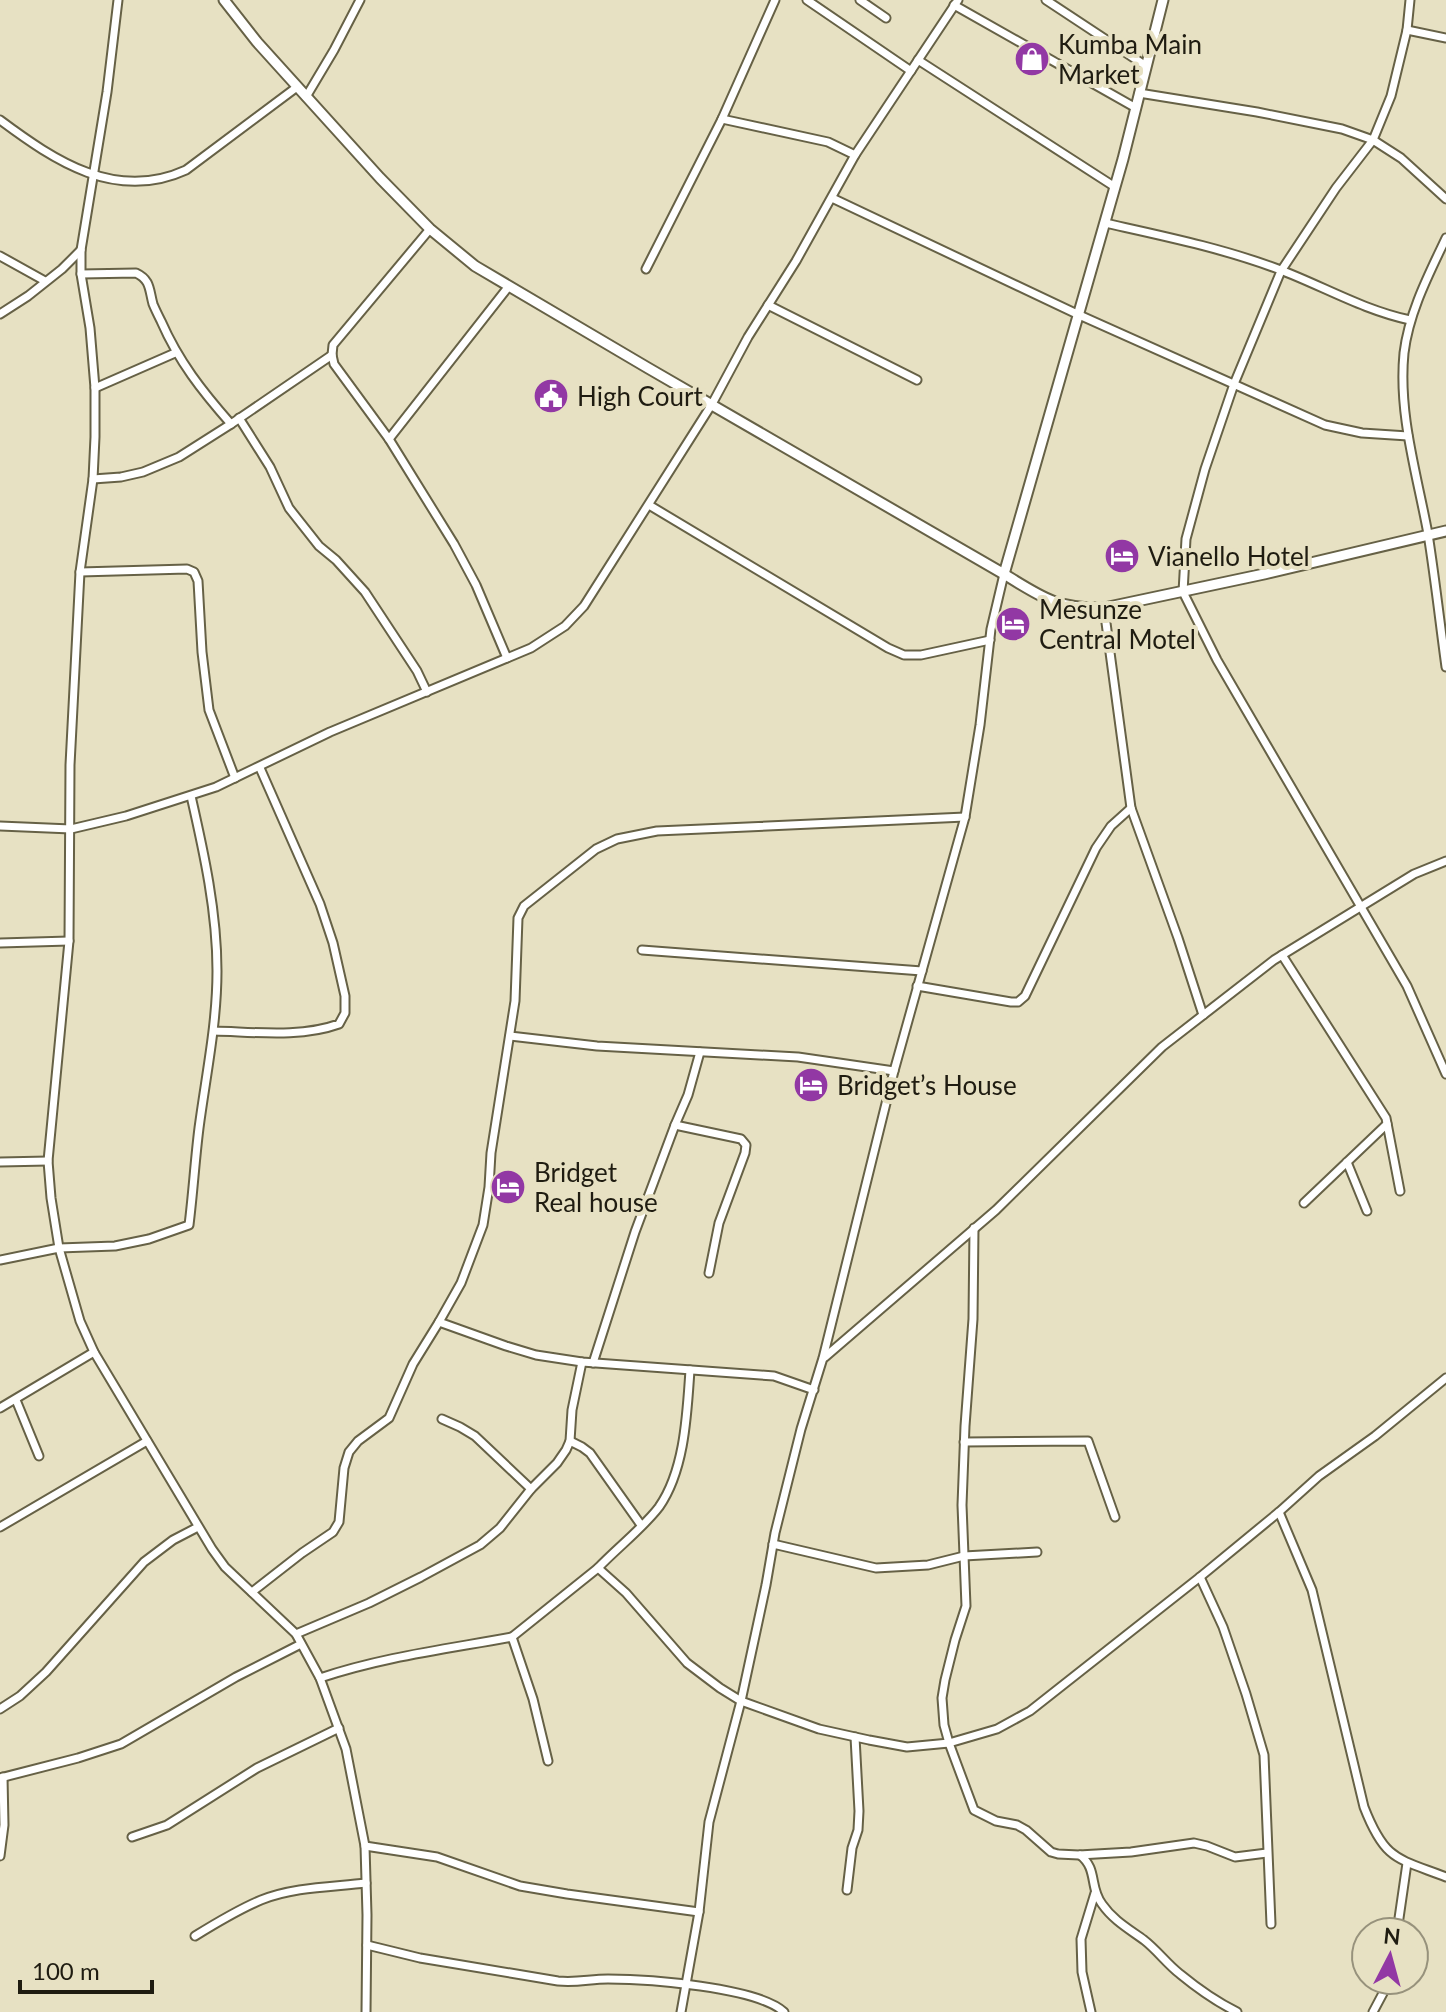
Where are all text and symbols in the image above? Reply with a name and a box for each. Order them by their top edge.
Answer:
place label: Kumba Main Market [1058,28,1202,90]
shop icon: Kumba Main Market [1013,40,1051,78]
public building icon: High Court [532,377,570,415]
place label: High Court [577,380,703,412]
hotel icon: Vianello Hotel [1103,537,1141,575]
place label: Vianello Hotel [1148,540,1310,572]
place label: Mesunze Central Motel [1039,593,1196,655]
hotel icon: Mesunze Central Motel [994,605,1032,643]
hotel icon: Bridget’s House [792,1066,830,1104]
place label: Bridget’s House [837,1069,1017,1101]
place label: Bridget Real house [534,1156,658,1218]
hotel icon: Bridget Real house [489,1168,527,1206]
north arrow [1350,1916,1430,1996]
text: N [1382,1921,1402,1950]
scale bar [20,1944,152,1994]
text: 100 m [32,1956,100,1985]

